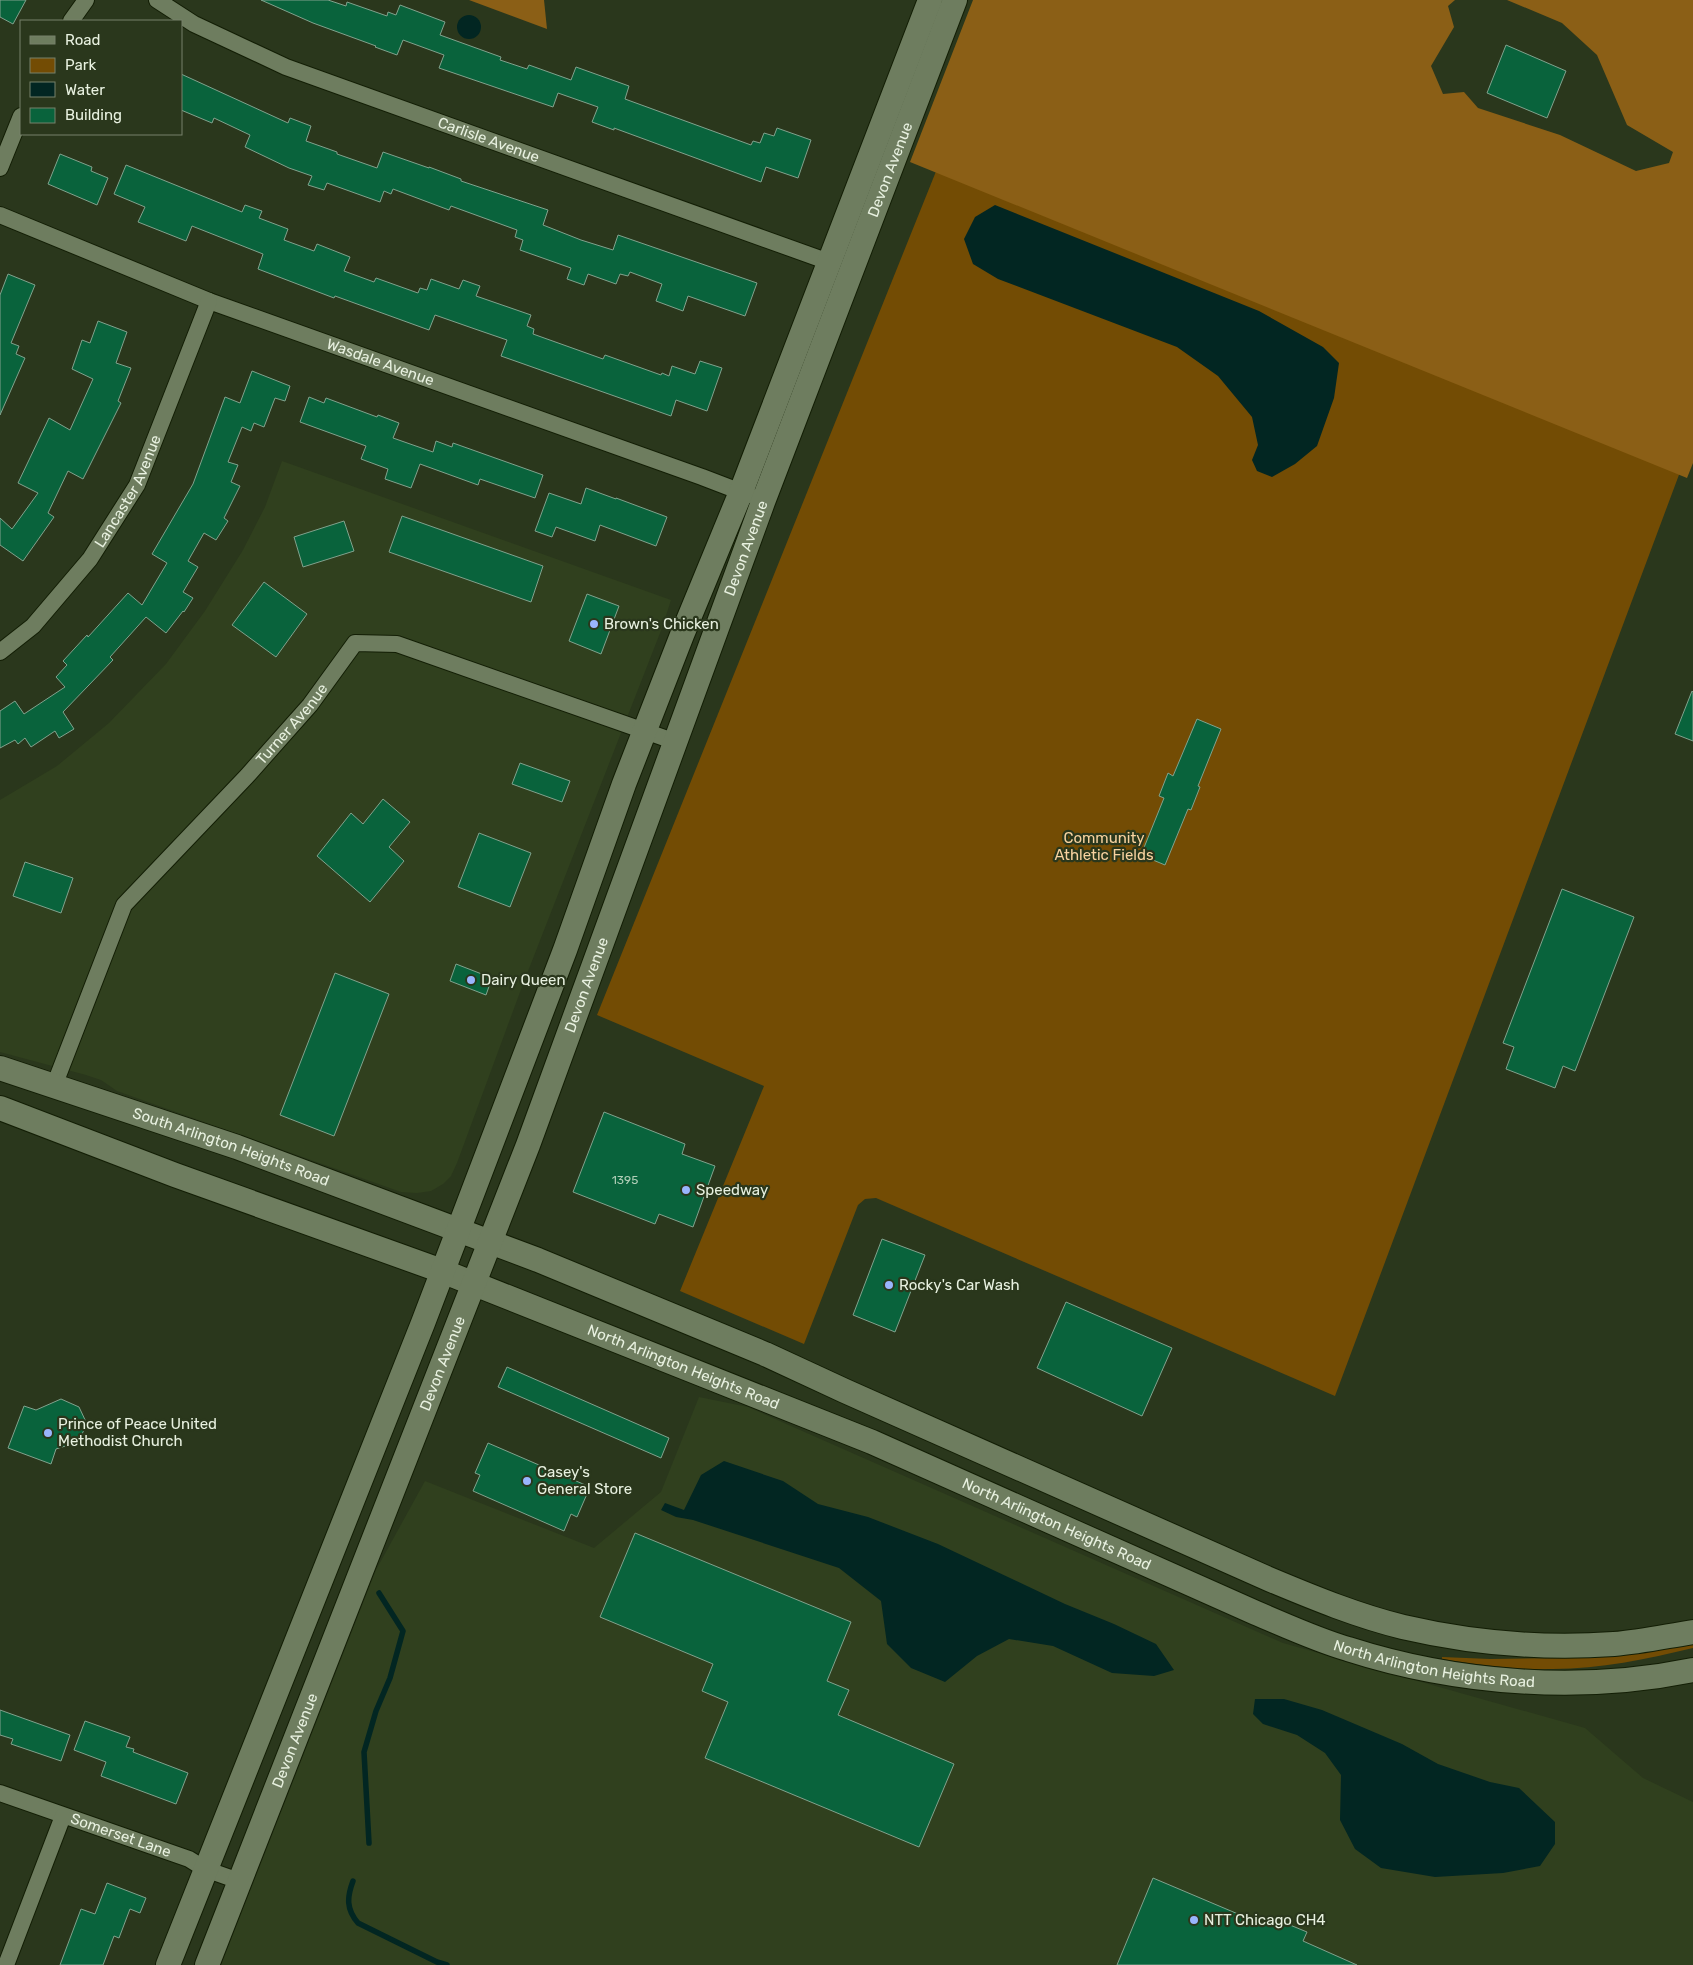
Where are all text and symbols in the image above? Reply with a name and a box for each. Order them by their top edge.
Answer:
legend [20,20,182,135]
text: Road [65,31,101,49]
text: Park [65,56,96,74]
text: Water [65,81,105,99]
text: Building [65,106,122,124]
street label: Carlisle Avenue [435,113,542,166]
street label: Devon Avenue [864,120,916,220]
street label: Wasdale Avenue [324,335,437,390]
street label: Lancaster Avenue [91,432,165,551]
street label: Devon Avenue [720,498,772,598]
place label: Brown's Chicken [604,615,719,633]
marker: Brown's Chicken [588,618,600,630]
street label: Turner Avenue [252,680,332,768]
park label: Community Athletic Fields [1054,829,1154,864]
street label: Devon Avenue [561,935,612,1035]
place label: Dairy Queen [481,971,566,989]
marker: Dairy Queen [465,974,477,986]
street label: South Arlington Heights Road [130,1104,332,1190]
house number: 1395 [612,1173,638,1187]
place label: Speedway [696,1181,768,1199]
marker: Speedway [680,1184,692,1196]
place label: Rocky's Car Wash [899,1276,1020,1294]
marker: Rocky's Car Wash [883,1279,895,1291]
street label: Devon Avenue [416,1314,469,1413]
street label: North Arlington Heights Road [585,1321,782,1413]
place label: Prince of Peace United Methodist Church [58,1415,217,1450]
marker: Prince of Peace United Methodist Church [42,1427,54,1439]
place label: Casey's General Store [537,1463,632,1498]
street label: North Arlington Heights Road [959,1474,1154,1574]
marker: Casey's General Store [521,1475,533,1487]
street label: North Arlington Heights Road [1331,1636,1535,1691]
street label: Devon Avenue [268,1691,321,1790]
street label: Somerset Lane [68,1809,173,1861]
place label: NTT Chicago CH4 [1204,1911,1326,1929]
marker: NTT Chicago CH4 [1188,1914,1200,1926]

